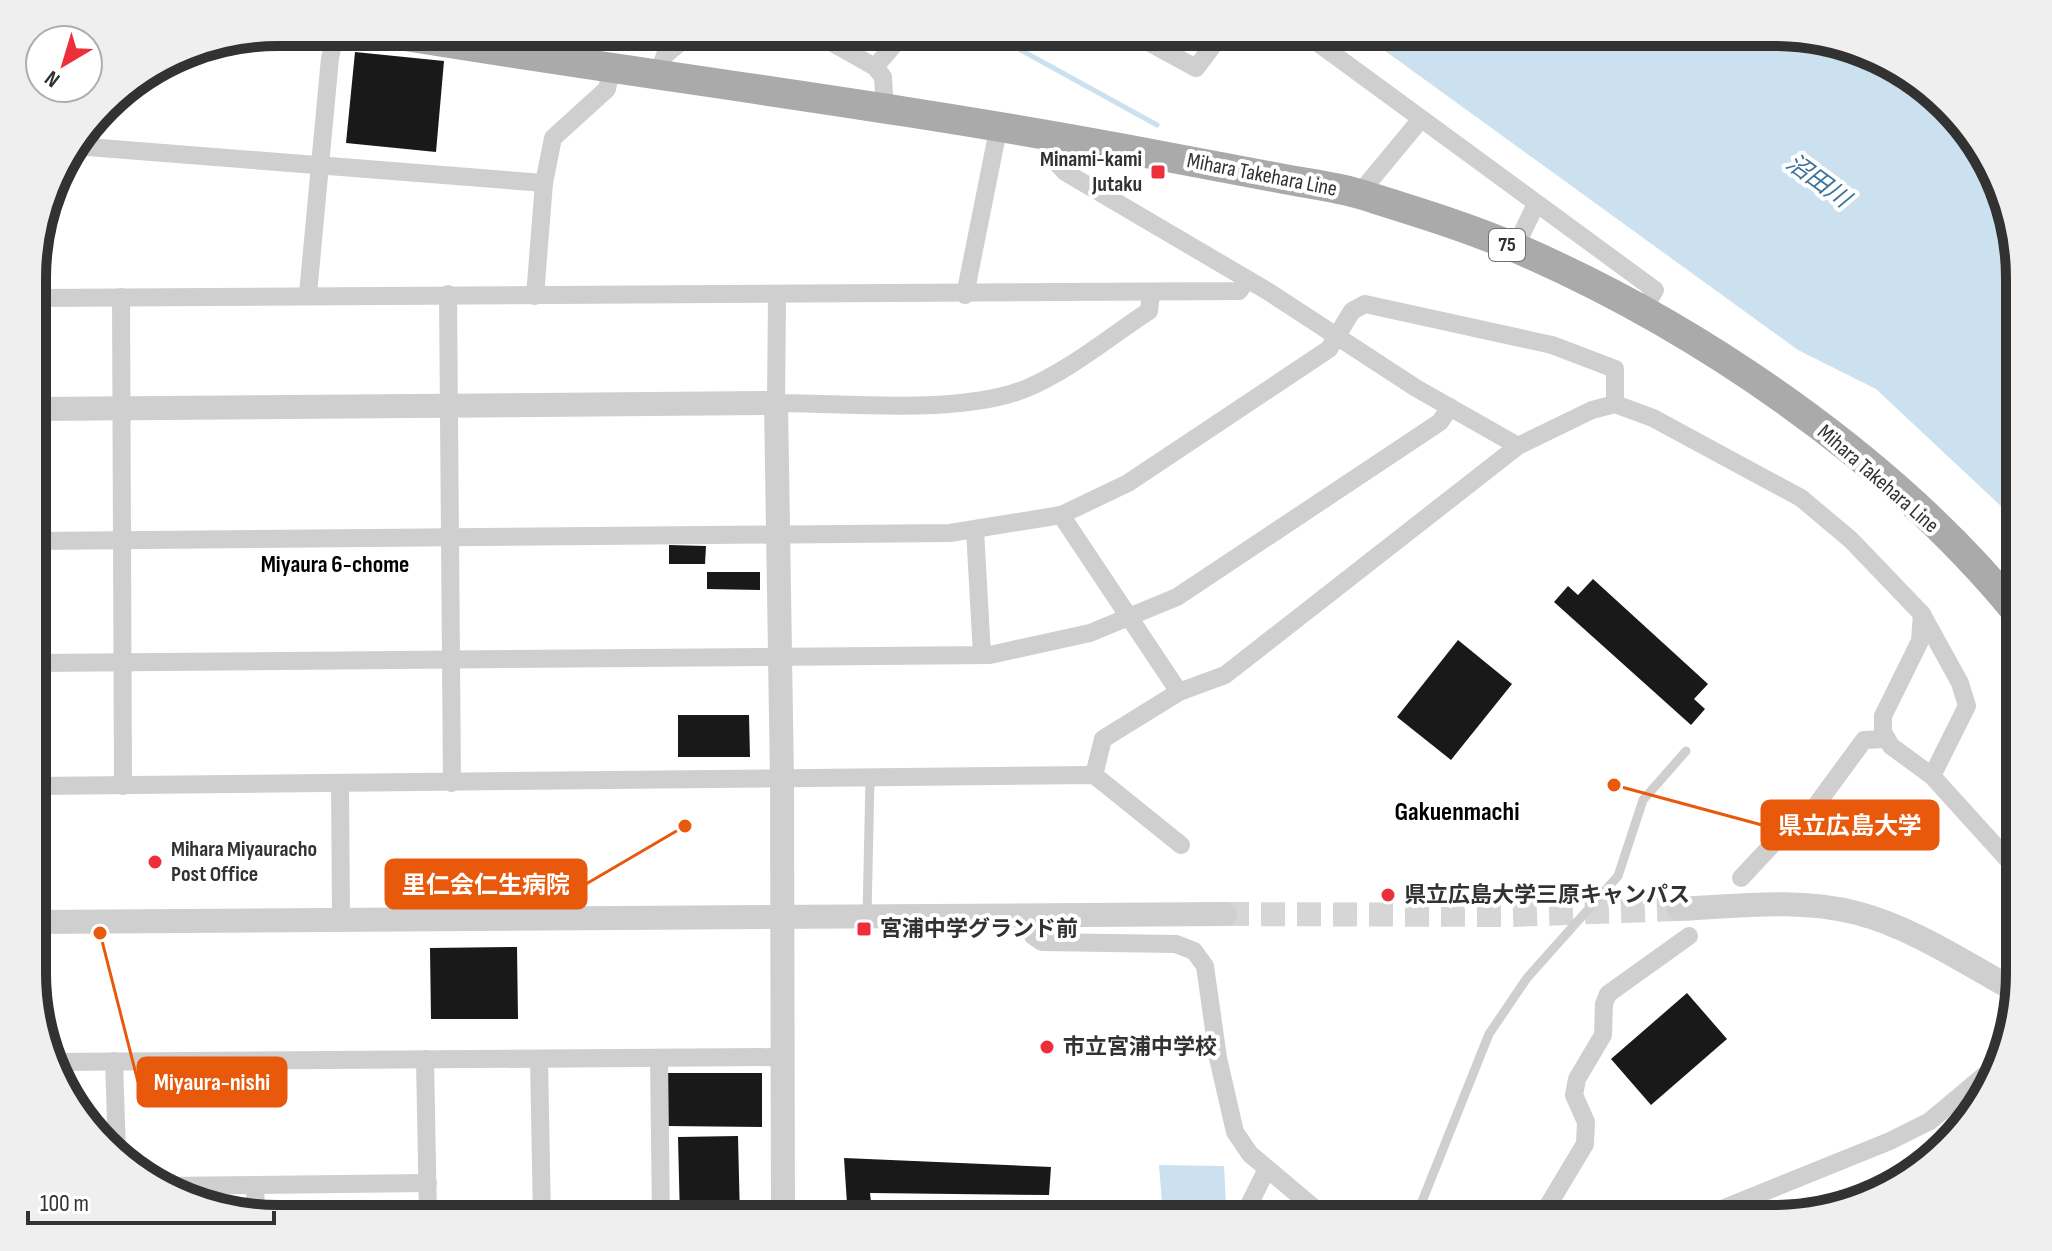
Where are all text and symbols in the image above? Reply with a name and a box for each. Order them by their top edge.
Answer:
north arrow [24,24,104,104]
text: N [40,64,66,93]
place label: Minami-kami Jutaku [1040,146,1142,198]
street label: Mihara Takehara Line [1185,147,1339,203]
water label: 沼田川 [1780,148,1858,216]
marker: Minami-kami Jutaku [1149,163,1167,181]
road number: 75 [1489,229,1525,261]
street label: Mihara Takehara Line [1812,419,1944,539]
district label: Miyaura 6-chome [261,550,409,579]
district label: Gakuenmachi [1395,797,1519,828]
callout: 県立広島大学 [1762,801,1938,849]
text: 県立広島大学 [1778,812,1922,841]
place label: Mihara Miyauracho Post Office [171,836,317,888]
marker: Mihara Miyauracho Post Office [146,853,164,871]
callout: 里仁会仁生病院 [386,860,586,908]
text: 里仁会仁生病院 [402,871,570,900]
place label: 県立広島大学三原キャンパス [1404,882,1690,909]
marker: 県立広島大学三原キャンパス [1379,886,1397,904]
place label: 宮浦中学グランド前 [880,916,1078,943]
marker: 宮浦中学グランド前 [855,920,873,938]
place label: 市立宮浦中学校 [1063,1034,1217,1061]
marker: 市立宮浦中学校 [1038,1038,1056,1056]
callout: Miyaura-nishi [138,1058,286,1106]
text: Miyaura-nishi [154,1068,270,1097]
scale bar [28,1175,274,1225]
text: 100 m [40,1189,89,1218]

